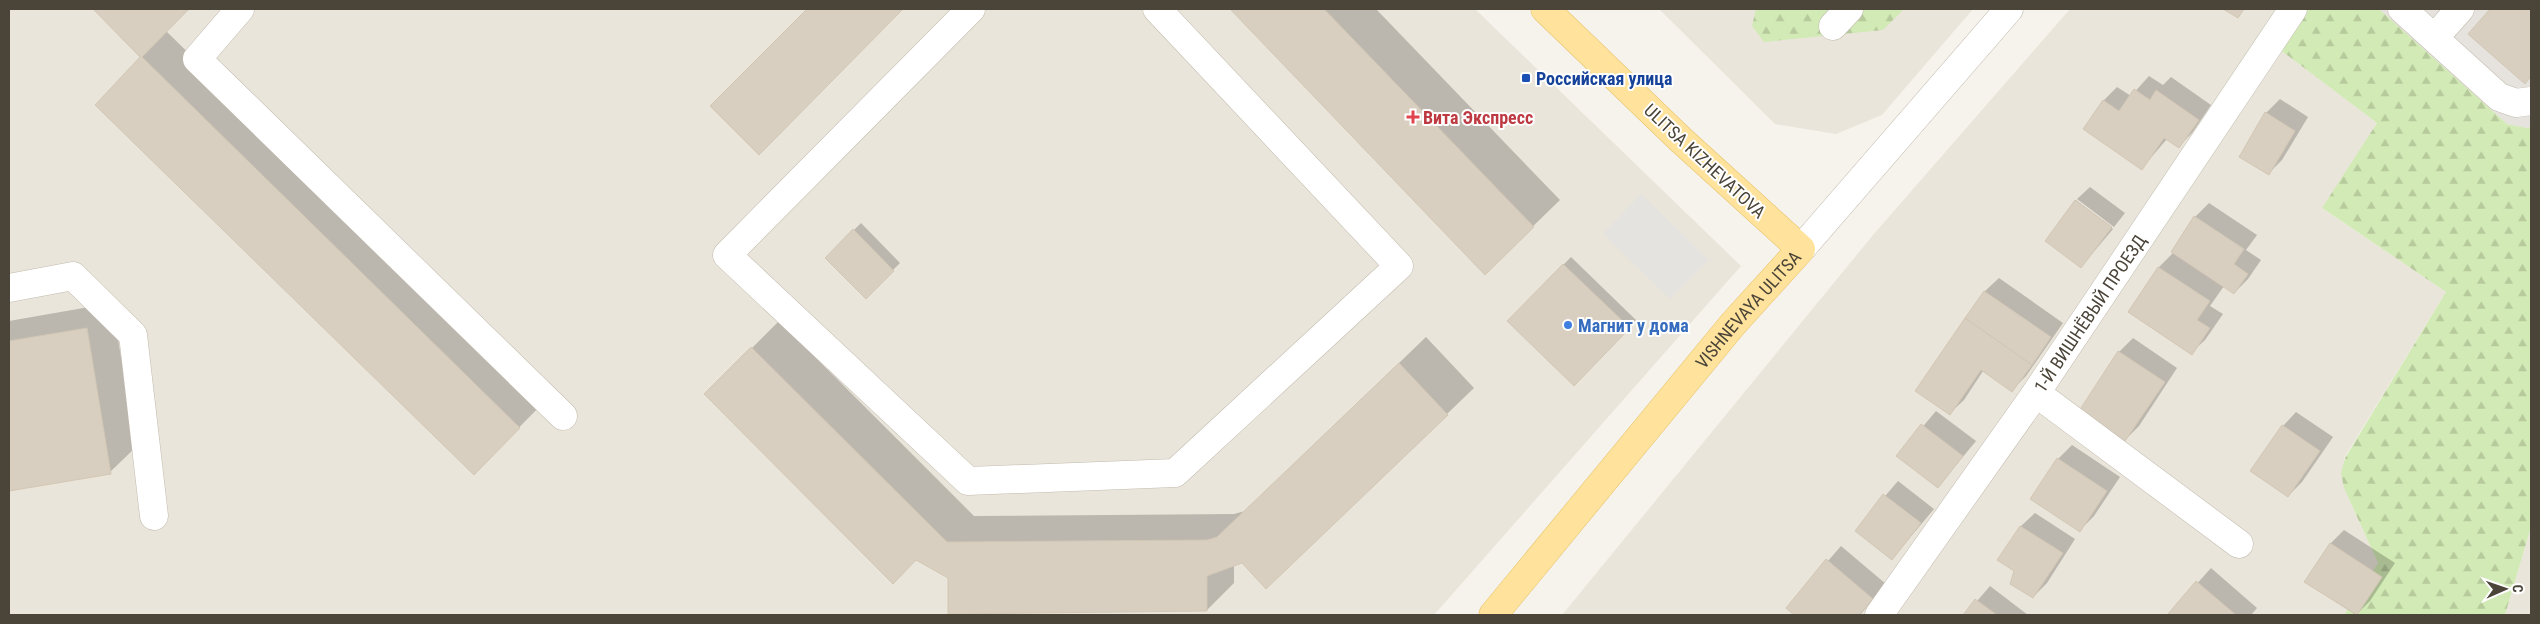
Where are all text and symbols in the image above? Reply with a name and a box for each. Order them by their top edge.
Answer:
place label: Российская улица [1536,68,1672,89]
marker: Российская улица [1520,72,1532,84]
street label: ULITSA KIZHEVATOVA [1640,99,1770,223]
place label: Вита Экспресс [1423,107,1533,128]
marker: Вита Экспресс [1407,111,1419,123]
street label: 1-Й ВИШНЁВЫЙ ПРОЕЗД [2029,230,2150,396]
street label: VISHNEVAYA ULITSA [1691,246,1805,372]
place label: Магнит у дома [1578,315,1689,336]
marker: Магнит у дома [1562,319,1574,331]
north arrow [2480,564,2530,614]
text: С [2510,584,2526,593]

